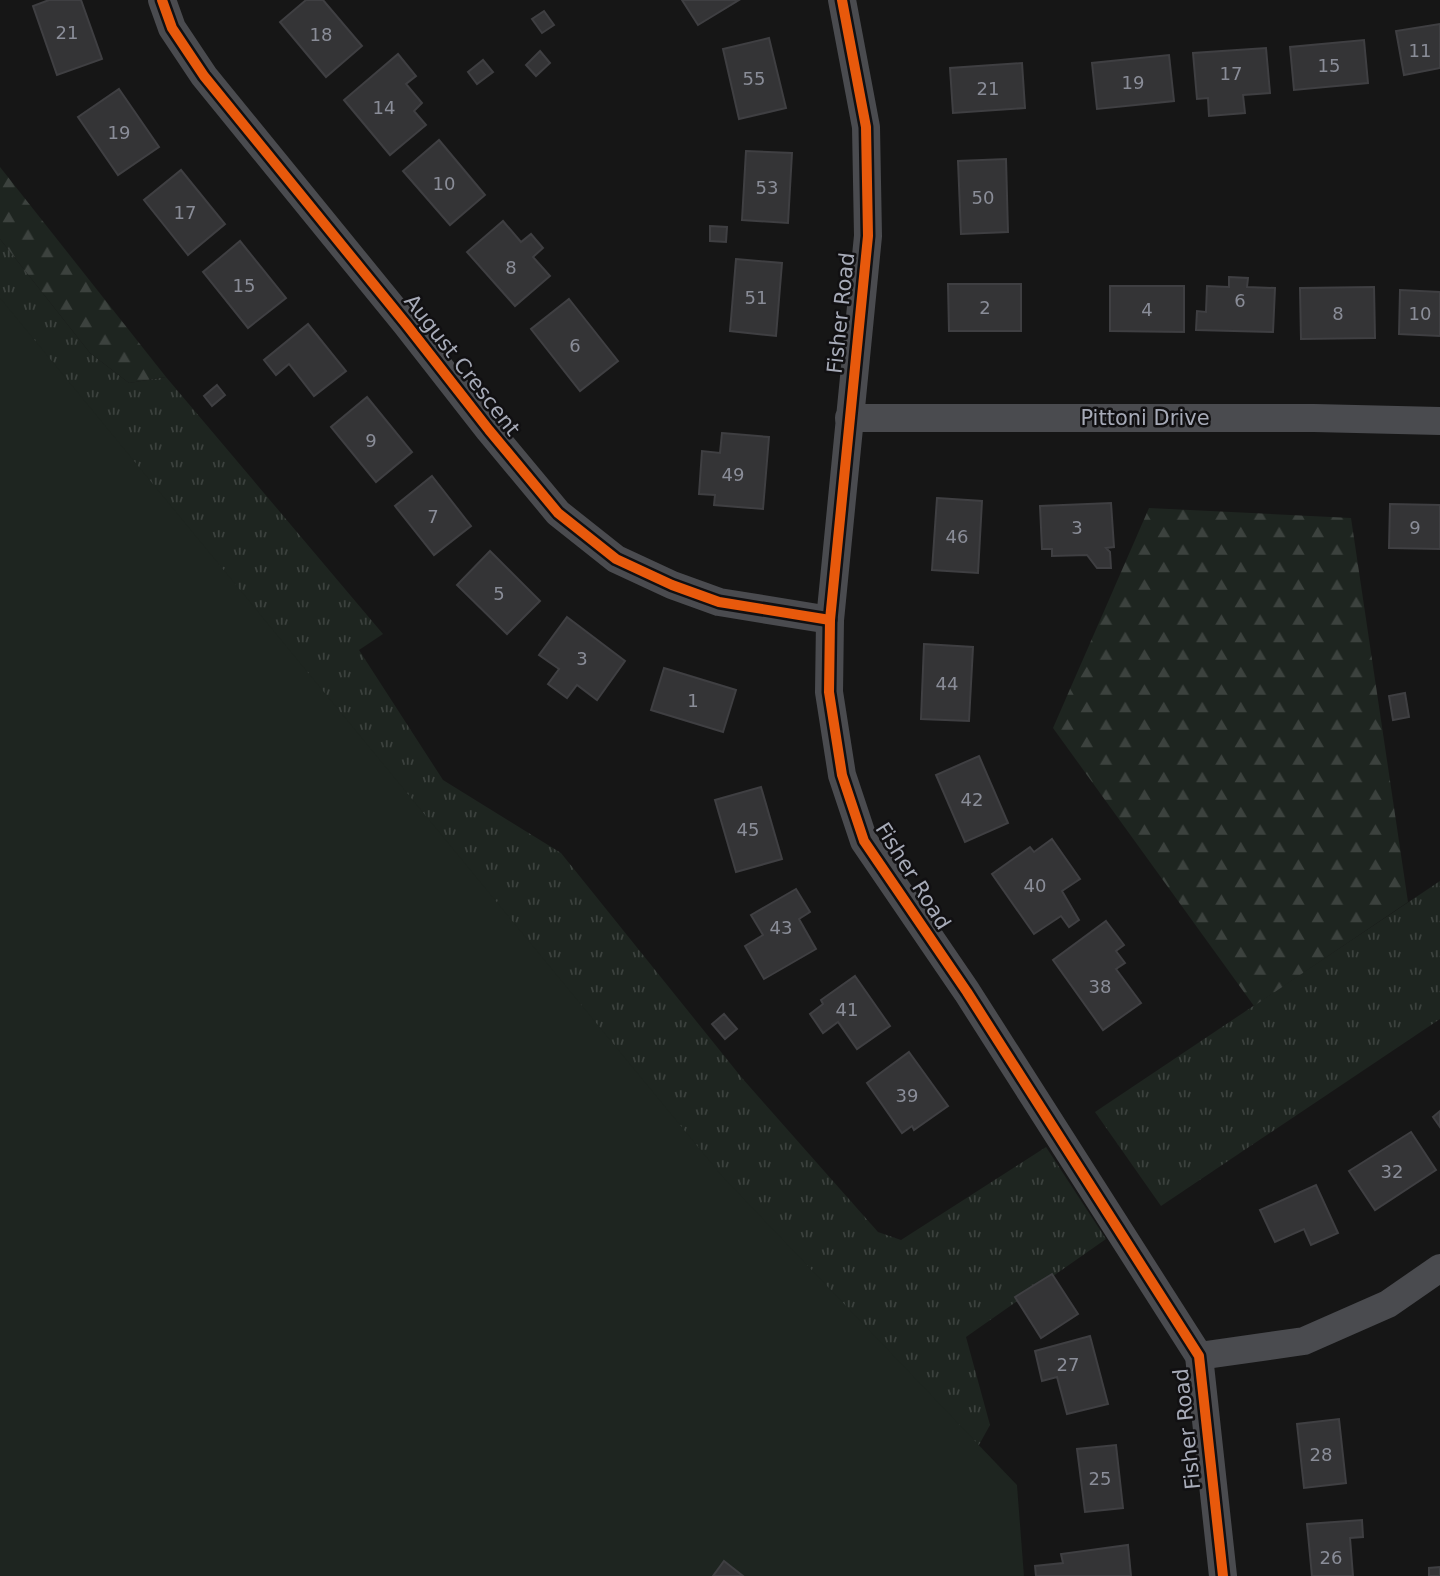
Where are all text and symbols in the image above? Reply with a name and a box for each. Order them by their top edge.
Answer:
house number: 21 [56,22,78,43]
house number: 18 [310,24,332,45]
house number: 11 [1409,40,1431,61]
house number: 15 [1318,55,1340,76]
house number: 17 [1220,63,1242,84]
house number: 55 [743,68,765,89]
house number: 19 [1122,72,1144,93]
house number: 21 [977,78,999,99]
house number: 14 [373,97,395,118]
house number: 19 [108,122,130,143]
house number: 10 [433,173,455,194]
house number: 53 [756,177,778,198]
house number: 50 [972,187,994,208]
house number: 17 [174,202,196,223]
street label: Fisher Road [823,251,859,375]
house number: 8 [505,257,517,278]
house number: 15 [233,275,255,296]
house number: 51 [745,287,767,308]
street label: August Crescent [399,289,525,441]
house number: 6 [1234,290,1246,311]
house number: 2 [979,297,991,318]
house number: 4 [1141,299,1153,320]
house number: 8 [1332,303,1344,324]
house number: 10 [1409,303,1431,324]
house number: 6 [569,335,581,356]
street label: Pittoni Drive [1080,406,1210,430]
house number: 9 [365,430,377,451]
house number: 49 [722,464,744,485]
house number: 7 [427,506,439,527]
house number: 3 [1071,517,1083,538]
house number: 9 [1409,517,1421,538]
house number: 46 [946,526,968,547]
house number: 5 [493,583,505,604]
house number: 3 [576,648,588,669]
house number: 44 [936,673,958,694]
house number: 1 [687,690,699,711]
house number: 42 [961,789,983,810]
street label: Fisher Road [871,818,955,934]
house number: 45 [737,819,759,840]
house number: 40 [1024,875,1046,896]
house number: 43 [770,917,792,938]
house number: 38 [1089,976,1111,997]
house number: 41 [836,999,858,1020]
house number: 39 [896,1085,918,1106]
house number: 32 [1381,1161,1403,1182]
house number: 27 [1057,1354,1079,1375]
street label: Fisher Road [1169,1367,1205,1491]
house number: 28 [1310,1444,1332,1465]
house number: 25 [1089,1468,1111,1489]
house number: 26 [1320,1547,1342,1568]

